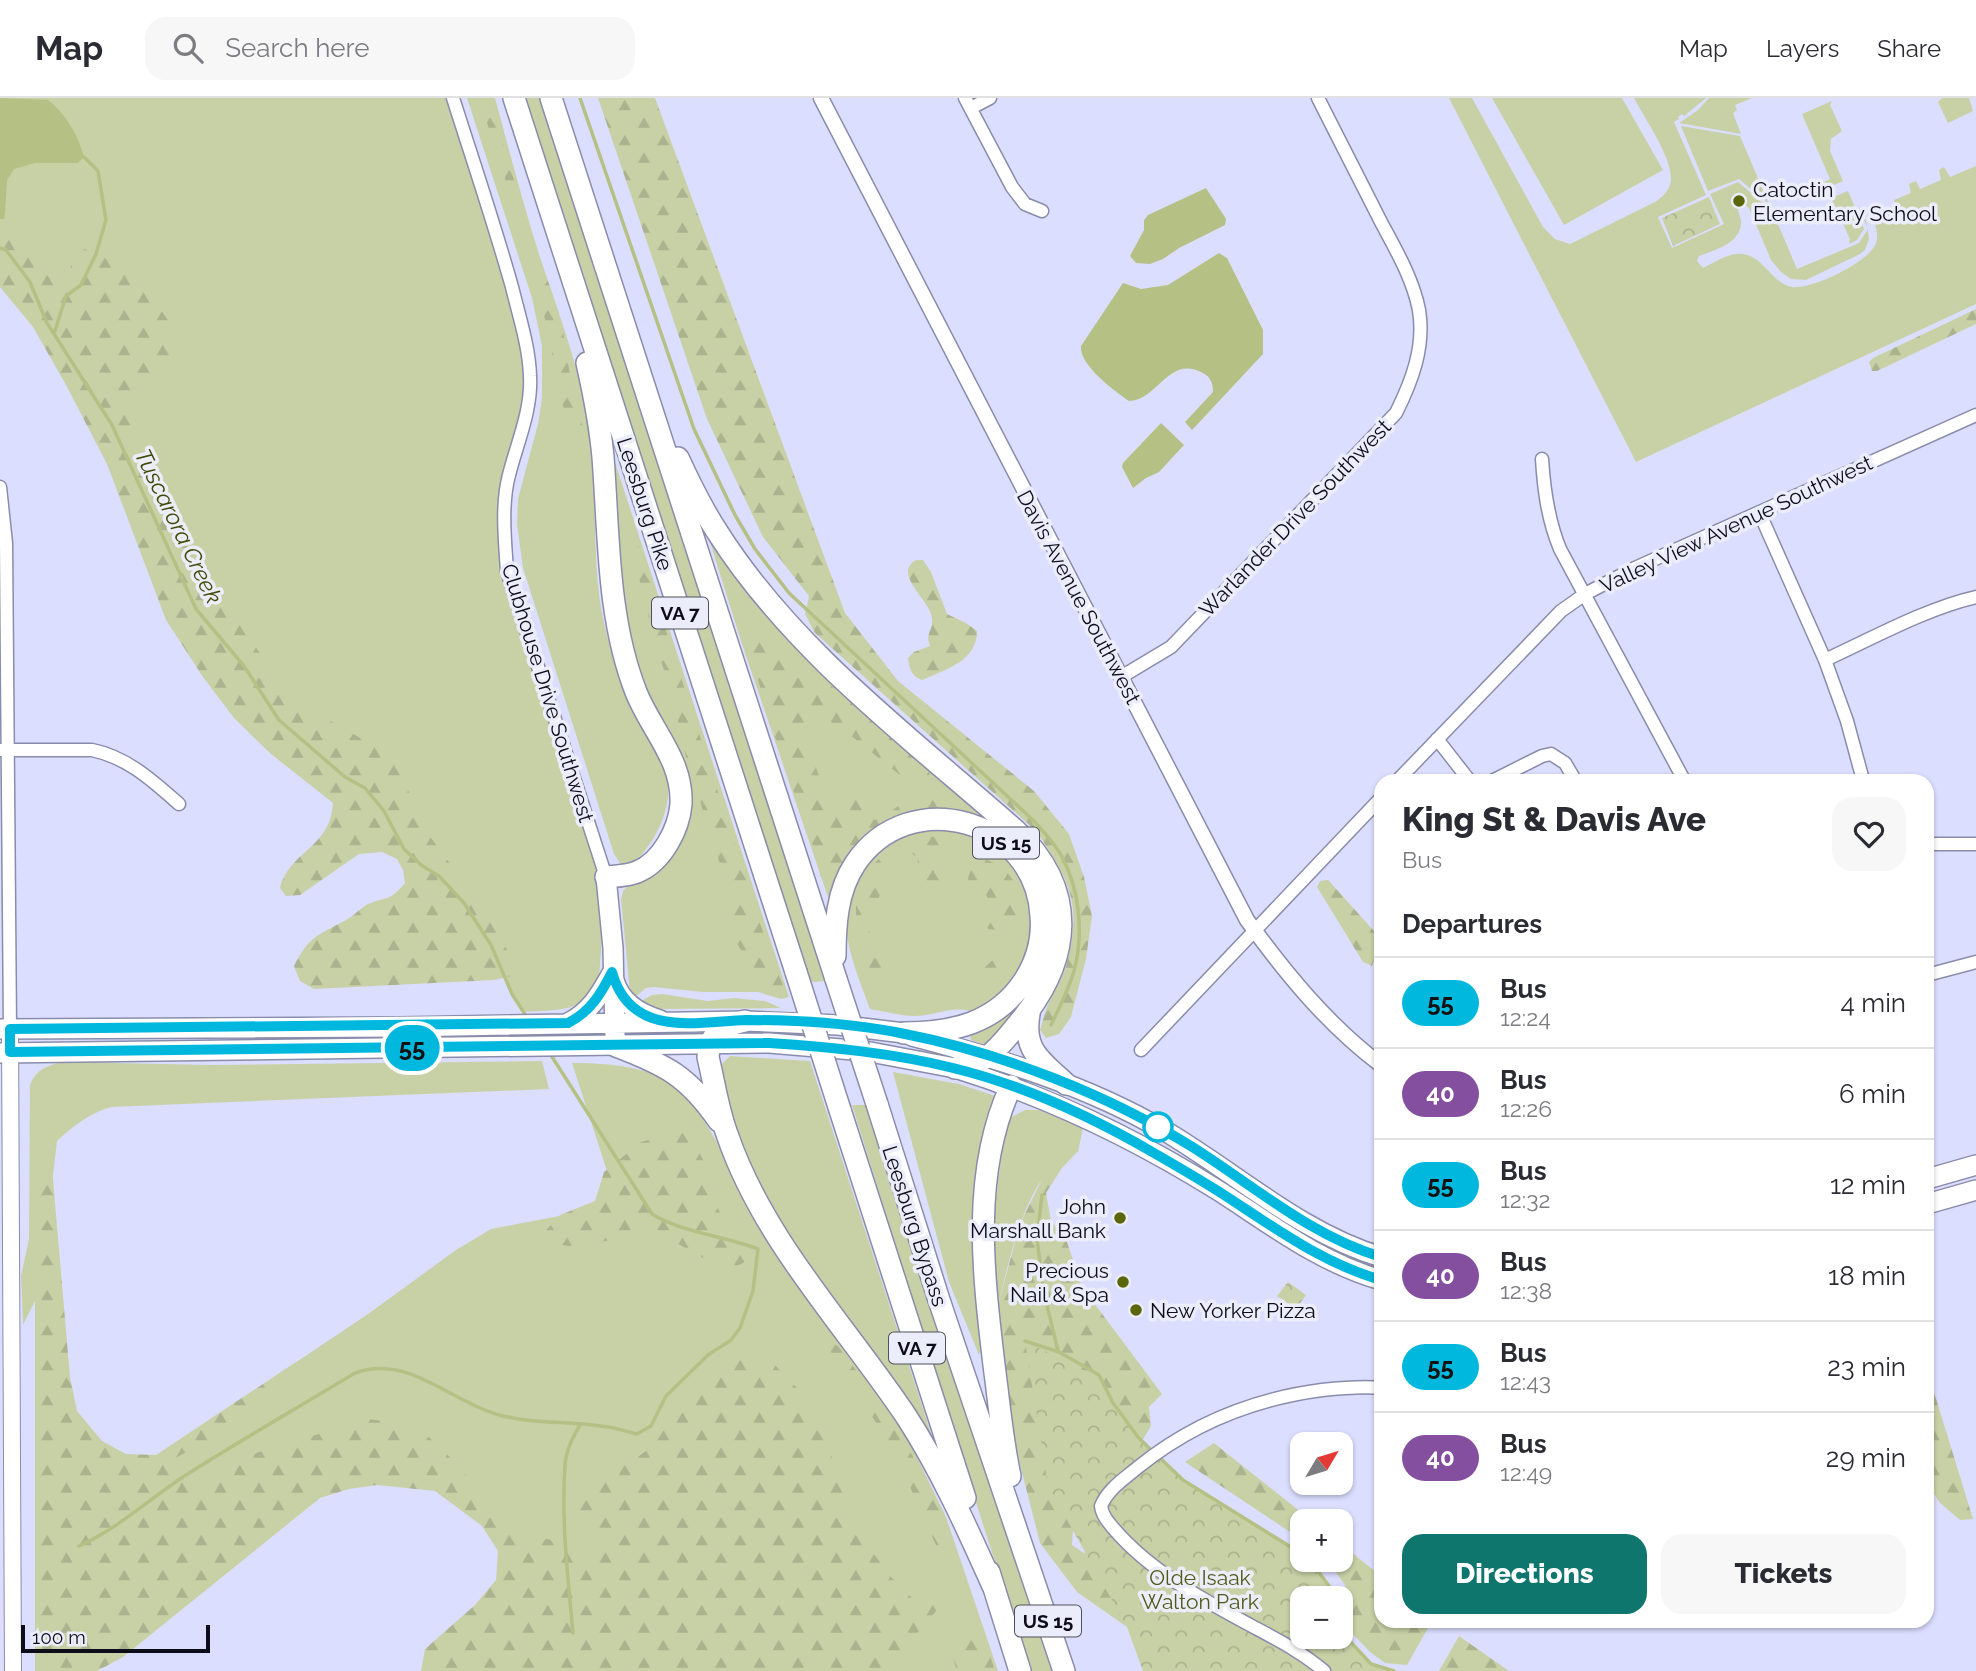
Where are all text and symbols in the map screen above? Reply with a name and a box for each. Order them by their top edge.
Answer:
search box [145,17,635,80]
text: Map [35,29,103,68]
icon: search [169,29,207,67]
text: Search here [225,33,370,63]
text: Map [1679,34,1728,63]
text: Layers [1766,34,1839,63]
text: Share [1877,34,1941,63]
place label: Catoctin Elementary School [1753,177,1937,226]
marker: Catoctin Elementary School [1731,193,1747,209]
street label: Warlander Drive Southwest [1194,414,1396,622]
street label: Leesburg Pike [612,434,678,574]
water label: Tuscarora Creek [130,444,228,608]
street label: Valley View Avenue Southwest [1596,450,1876,598]
street label: Davis Avenue Southwest [1012,486,1146,708]
street label: Clubhouse Drive Southwest [497,561,599,825]
road number: VA 7 [652,598,708,628]
button: heart [1832,797,1906,871]
text: King St & Davis Ave [1402,800,1706,839]
road number: US 15 [973,828,1039,858]
text: Bus [1402,846,1442,873]
text: Departures [1402,909,1542,939]
text: Bus [1500,974,1547,1004]
text: 55 [1427,988,1454,1017]
text: 4 min [1840,988,1906,1018]
text: 12:24 [1500,1004,1551,1031]
line badge: 55 [380,1025,444,1071]
text: 55 [399,1033,425,1062]
text: Bus [1500,1065,1547,1095]
text: 40 [1426,1079,1455,1108]
text: 6 min [1839,1079,1906,1109]
text: 12:26 [1500,1095,1552,1122]
unlabelled marker [1143,1112,1173,1142]
street label: Leesburg Bypass [877,1142,953,1310]
text: Bus [1500,1156,1547,1186]
text: 55 [1427,1170,1454,1199]
text: 12 min [1830,1170,1906,1200]
text: 12:32 [1500,1186,1550,1213]
place label: John Marshall Bank [970,1194,1106,1243]
marker: John Marshall Bank [1112,1210,1128,1226]
text: Bus [1500,1247,1547,1277]
place label: Precious Nail & Spa [1010,1258,1109,1307]
text: 40 [1426,1261,1455,1290]
text: 18 min [1828,1261,1906,1291]
marker: Precious Nail & Spa [1115,1274,1131,1290]
text: 12:38 [1500,1277,1552,1304]
place label: New Yorker Pizza [1150,1298,1316,1323]
marker: New Yorker Pizza [1128,1302,1144,1318]
road number: VA 7 [889,1332,945,1364]
text: Bus [1500,1338,1547,1368]
text: 55 [1427,1352,1454,1381]
text: 23 min [1827,1352,1906,1382]
text: 12:43 [1500,1368,1551,1395]
text: Bus [1500,1429,1547,1459]
north arrow [1290,1432,1353,1494]
map controls [1290,1432,1353,1649]
text: 40 [1426,1443,1455,1472]
text: 29 min [1826,1443,1906,1473]
text: 12:49 [1500,1459,1552,1486]
button: + [1290,1509,1353,1572]
button: Directions [1402,1534,1647,1614]
button: Tickets [1661,1534,1906,1614]
park label: Olde Isaak Walton Park [1141,1565,1259,1614]
button: − [1290,1586,1353,1649]
road number: US 15 [1015,1606,1081,1637]
scale bar [21,1622,210,1654]
text: 100 m [32,1626,86,1648]

